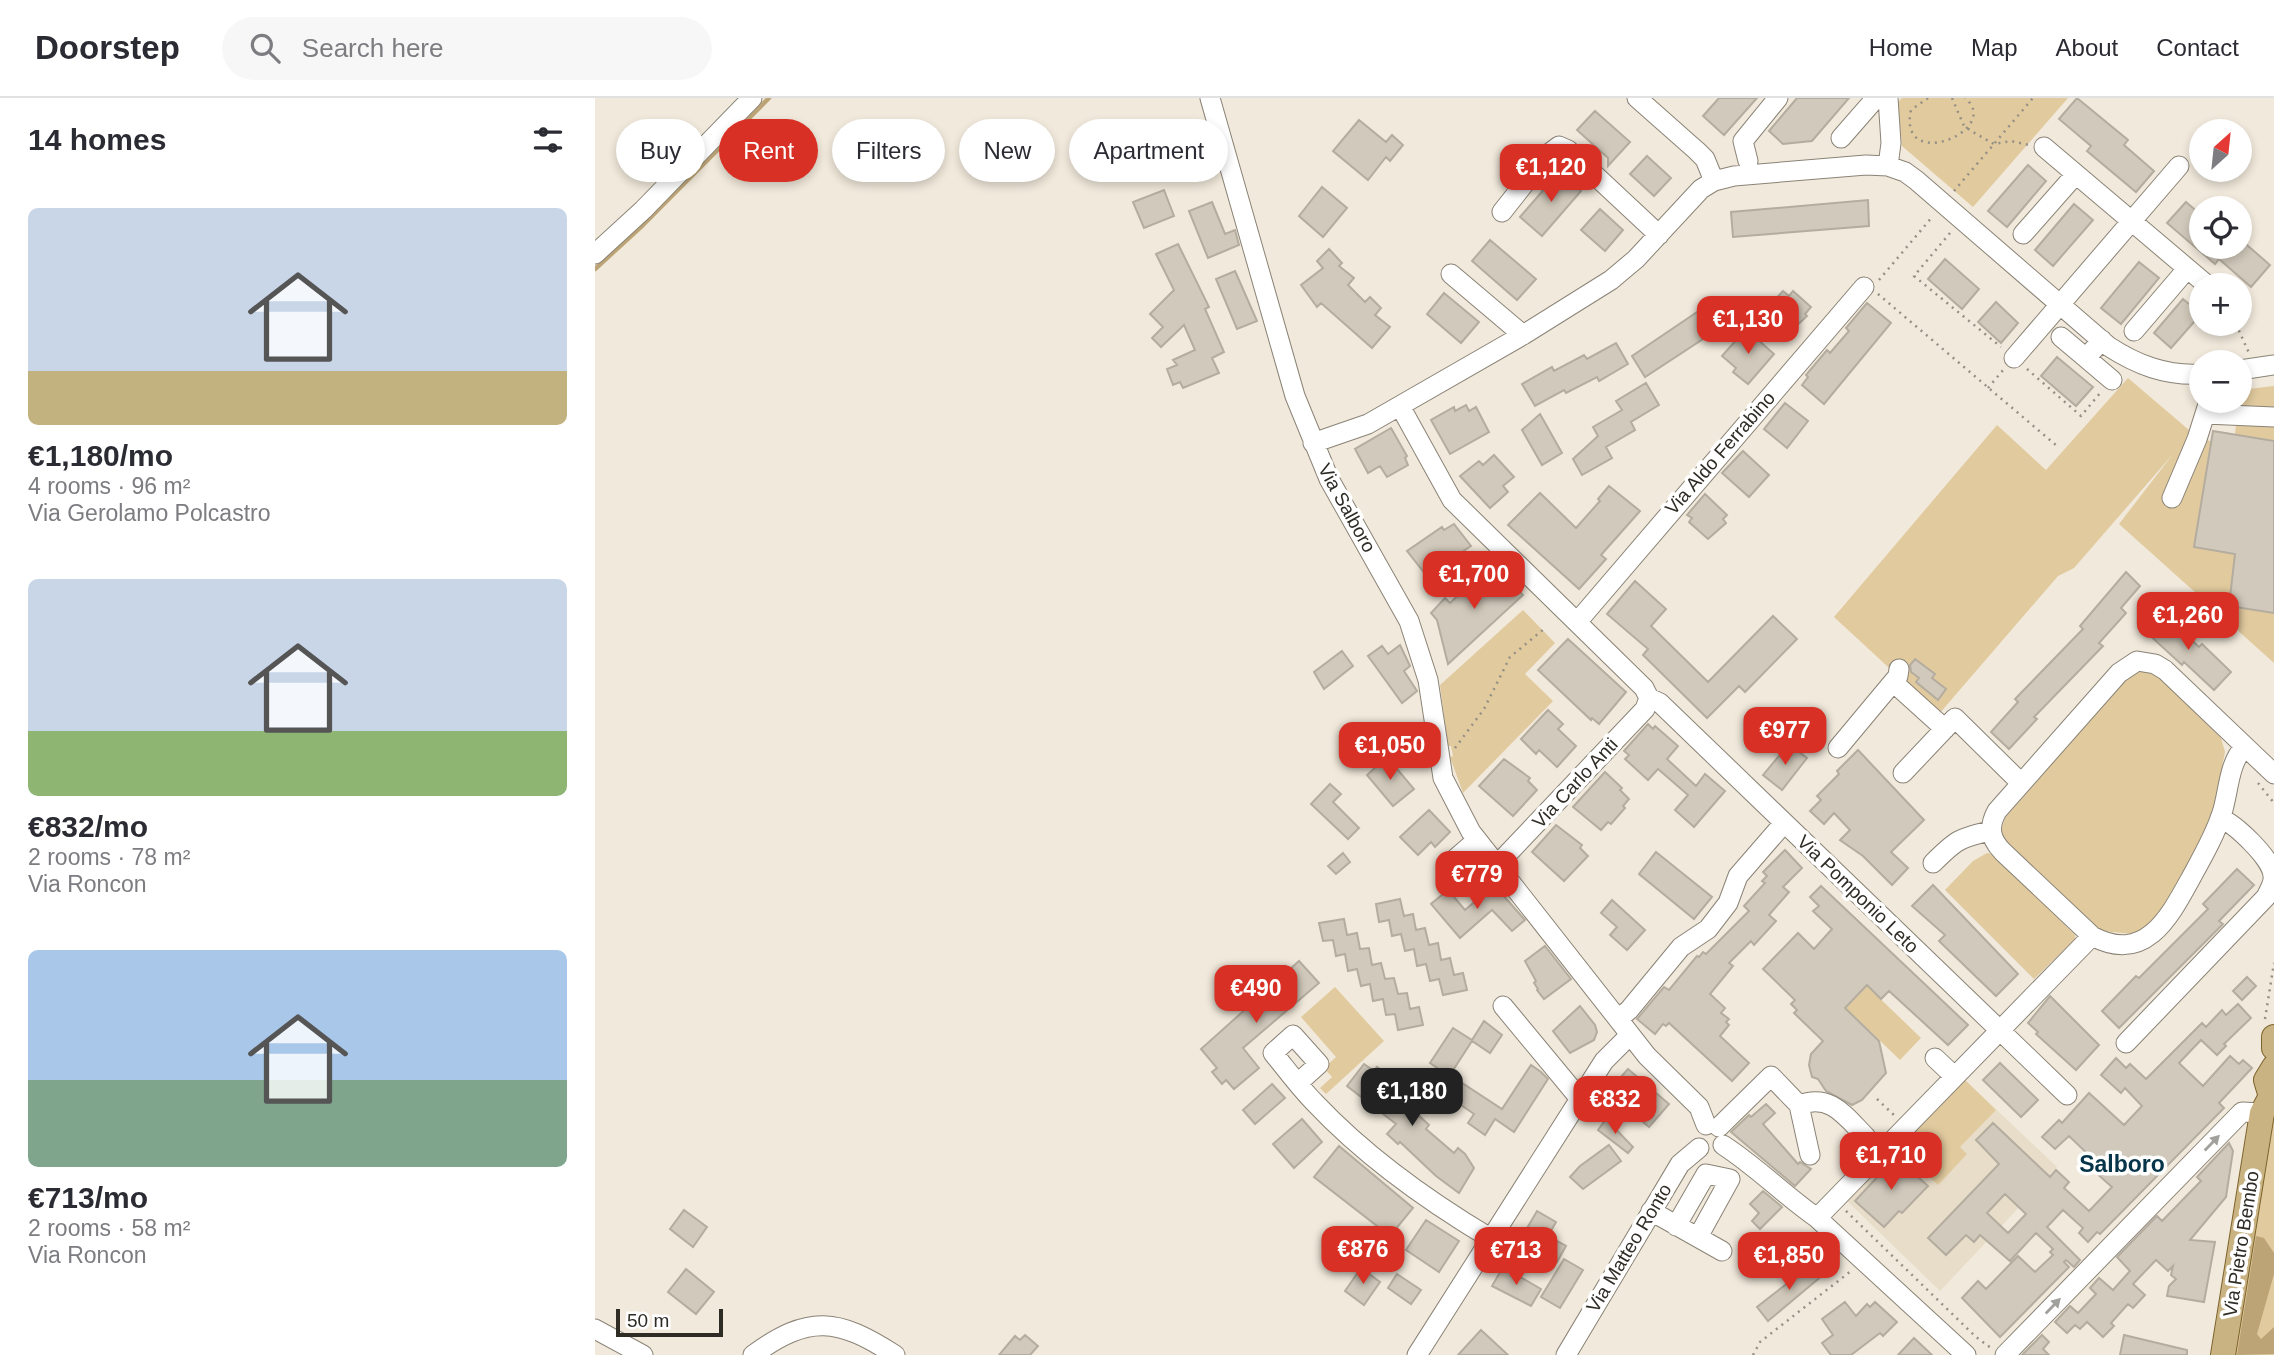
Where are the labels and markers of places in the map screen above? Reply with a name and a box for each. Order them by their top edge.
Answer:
pin: €1,120 [1494,144,1608,204]
pin: €1,130 [1691,296,1805,356]
pin: €1,700 [1417,552,1531,611]
pin: €1,260 [2131,592,2245,652]
pin: €977 [1744,708,1826,767]
pin: €1,050 [1333,722,1447,782]
pin: €779 [1436,852,1518,911]
pin: €490 [1215,965,1297,1025]
pin: €1,180 [1355,1068,1469,1128]
pin: €832 [1574,1076,1656,1136]
pin: €1,710 [1834,1132,1948,1192]
pin: €876 [1322,1226,1404,1286]
pin: €713 [1475,1228,1557,1287]
pin: €1,850 [1732,1232,1846,1292]

